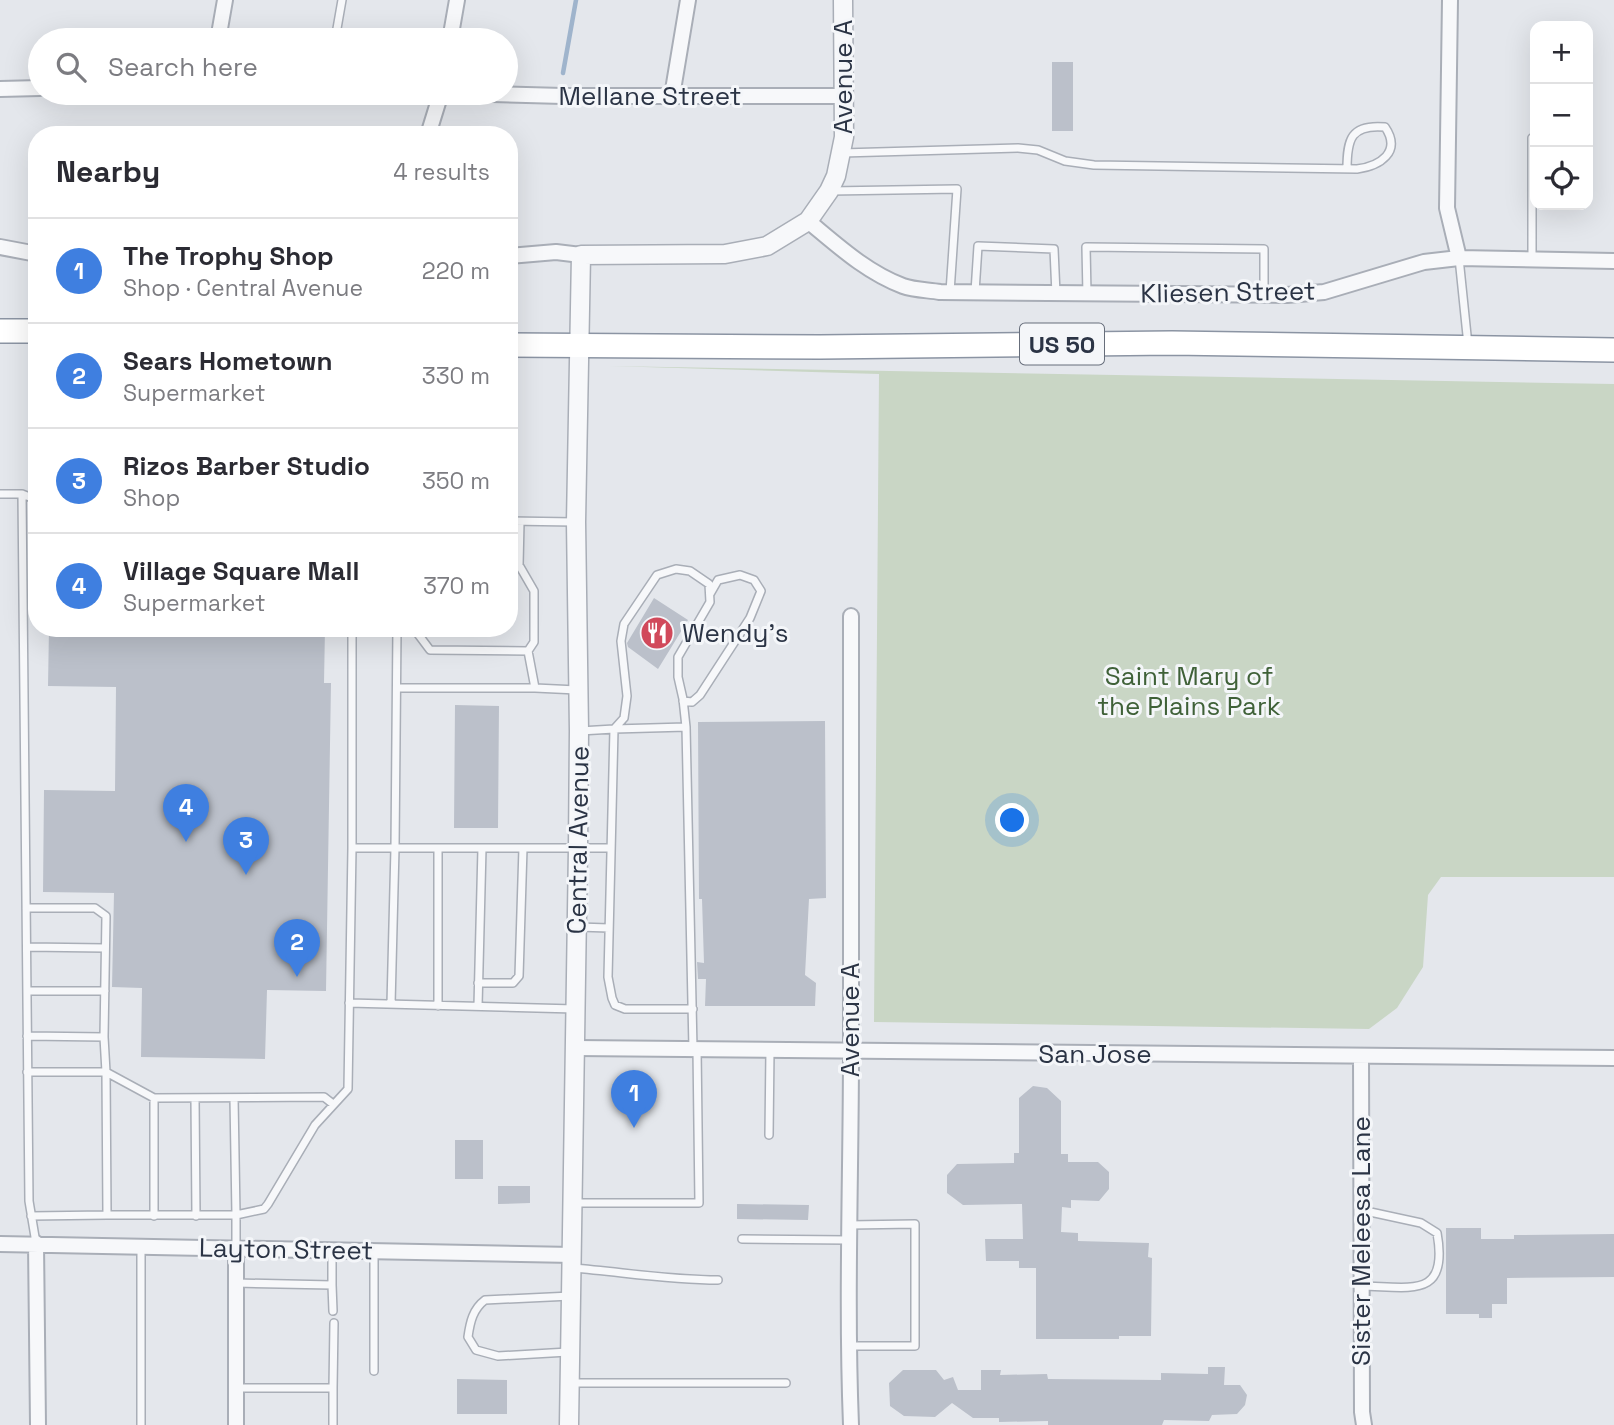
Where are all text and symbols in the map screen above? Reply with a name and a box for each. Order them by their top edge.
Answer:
street label: Avenue A [826,20,860,134]
map controls [1530,21,1593,210]
button: + [1530,21,1593,84]
search box [28,28,518,105]
icon: search [52,48,90,86]
text: Search here [108,50,258,84]
street label: Mellane Street [558,79,742,113]
button: − [1530,84,1593,147]
button: locate [1530,147,1593,210]
text: Nearby [56,152,160,191]
text: 4 results [393,157,490,187]
text: The Trophy Shop [123,239,334,273]
text: 1 [74,256,84,286]
text: 220 m [422,256,490,286]
text: Shop · Central Avenue [123,273,363,303]
street label: Kliesen Street [1140,273,1316,311]
road number: US 50 [1020,324,1104,365]
text: Sears Hometown [123,344,332,378]
text: 2 [72,361,86,391]
text: 330 m [422,361,490,391]
text: Supermarket [123,378,265,408]
text: Rizos Barber Studio [123,449,370,483]
text: 3 [72,466,86,496]
text: 350 m [422,466,490,496]
text: Shop [123,483,180,513]
text: Village Square Mall [123,554,359,588]
text: 4 [72,571,86,601]
text: 370 m [423,571,490,601]
text: Supermarket [123,588,265,618]
restaurant icon: Wendy's [638,614,676,652]
place label: Wendy's [682,616,789,650]
park label: Saint Mary of the Plains Park [1097,659,1281,723]
street label: Central Avenue [559,745,597,935]
pin: 4 [163,784,209,842]
your location [995,803,1029,837]
pin: 3 [223,817,269,875]
pin: 2 [274,919,320,977]
street label: Avenue A [833,963,867,1077]
street label: San Jose [1038,1037,1152,1071]
pin: 1 [611,1070,657,1128]
street label: Sister Meleesa Lane [1344,1116,1378,1366]
street label: Layton Street [199,1230,373,1268]

